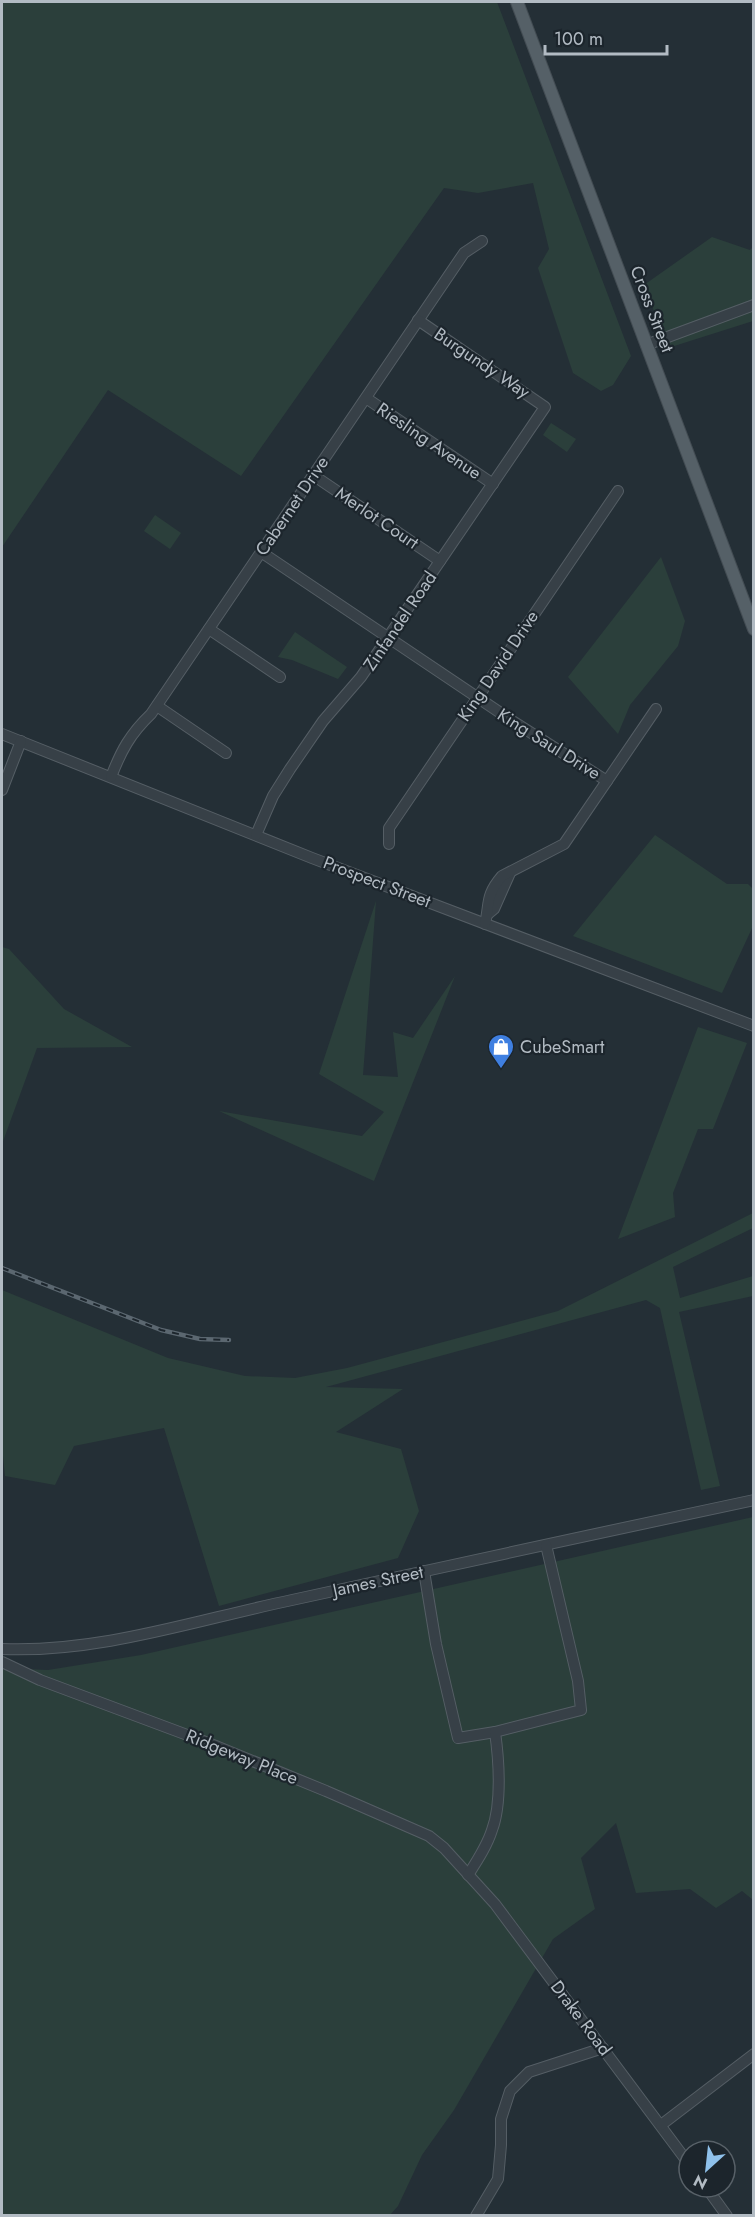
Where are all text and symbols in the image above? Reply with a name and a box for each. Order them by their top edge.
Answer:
scale bar [545,18,666,56]
text: 100 m [554,26,603,52]
street label: Cross Street [624,262,681,357]
street label: Burgundy Way [429,321,535,405]
street label: Riesling Avenue [371,396,487,486]
street label: Cabernet Drive [249,451,335,561]
street label: Merlot Court [330,480,425,556]
street label: Zinfandel Road [357,566,443,676]
street label: King David Drive [451,605,545,727]
street label: King Saul Drive [492,702,606,786]
street label: Prospect Street [319,850,435,915]
shop icon: CubeSmart [486,1032,516,1070]
place label: CubeSmart [520,1034,605,1060]
street label: James Street [328,1559,426,1604]
street label: Ridgeway Place [182,1723,302,1791]
street label: Drake Road [544,1975,618,2061]
north arrow [677,2139,737,2199]
text: N [690,2169,711,2195]

